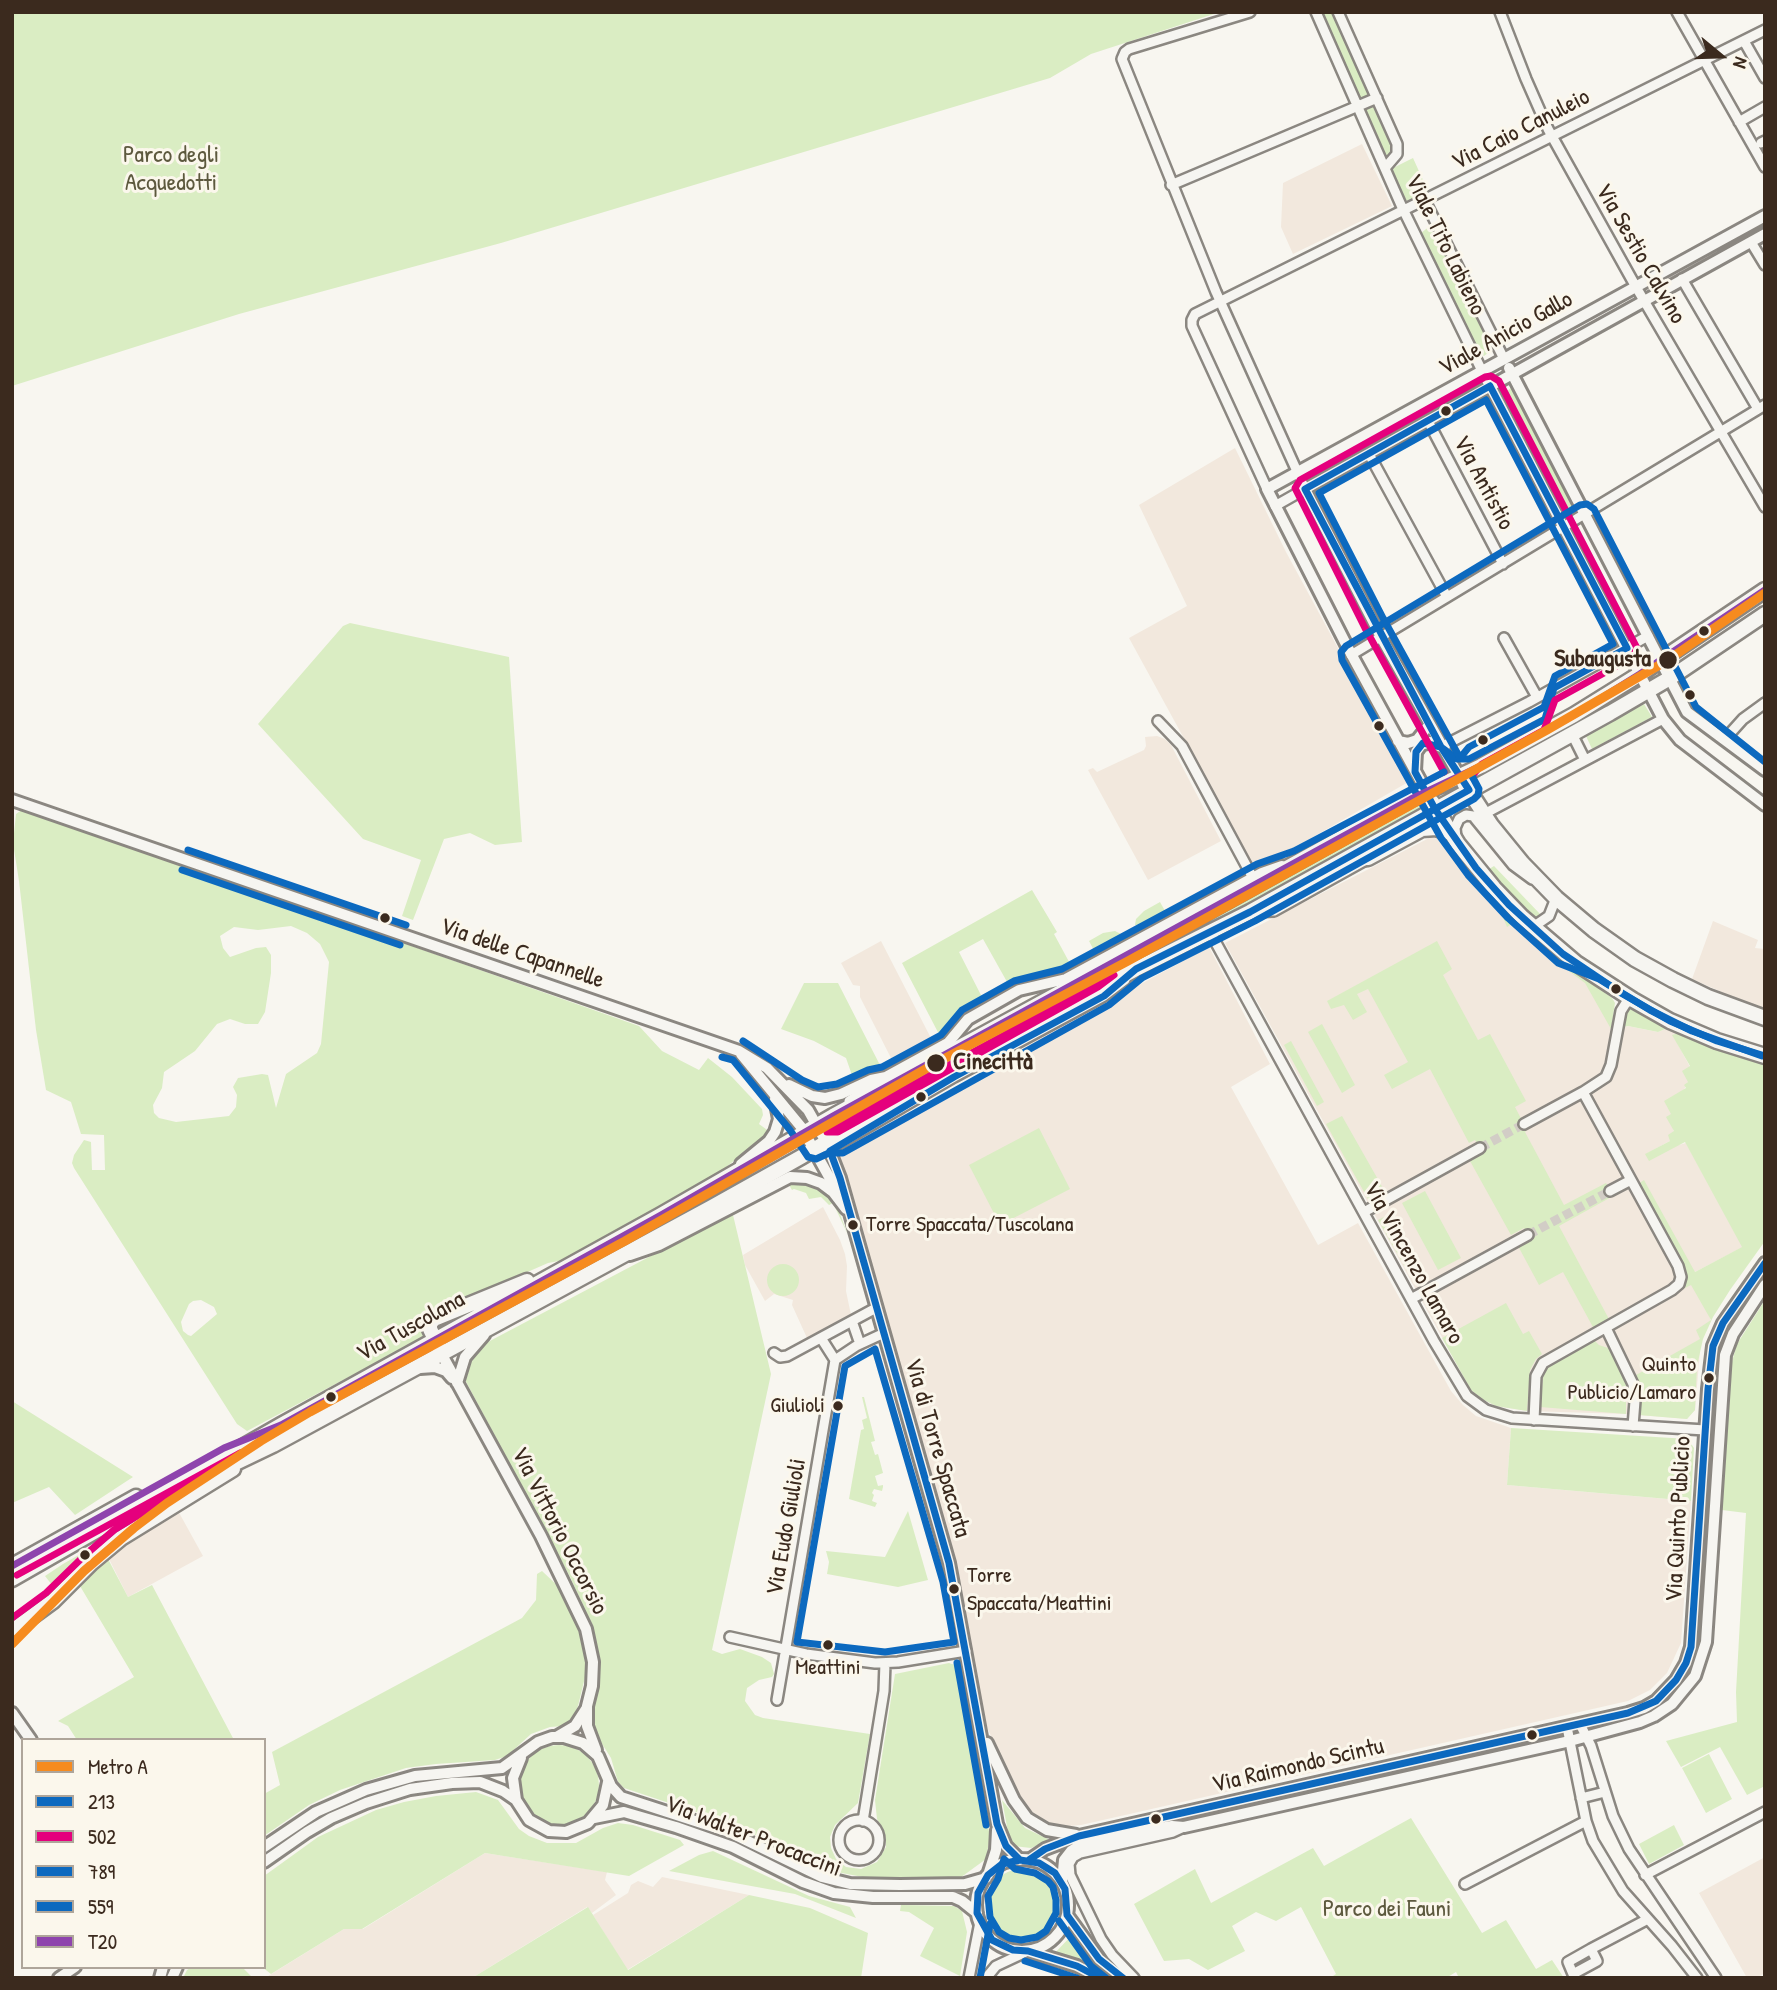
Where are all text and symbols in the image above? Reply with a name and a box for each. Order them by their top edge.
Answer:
north arrow [1686,21,1756,91]
text: N [1727,54,1755,72]
street label: Via Caio Canuleio [1447,83,1595,177]
park label: Parco degli Acquedotti [123,142,219,198]
street label: Viale Tito Labieno [1398,170,1492,320]
street label: Via Sestio Calvino [1588,179,1692,329]
street label: Viale Anicio Gallo [1434,285,1578,383]
unlabelled marker [1439,404,1453,418]
street label: Via Antistio [1446,431,1520,535]
unlabelled marker [1697,624,1711,638]
place label: Subaugusta [1554,646,1651,674]
marker: Subaugusta [1657,649,1679,671]
unlabelled marker [1683,688,1697,702]
unlabelled marker [1372,719,1386,733]
unlabelled marker [1476,733,1490,747]
unlabelled marker [378,911,392,925]
street label: Via delle Capannelle [436,912,608,996]
unlabelled marker [1609,982,1623,996]
place label: Cinecittà [953,1049,1033,1077]
marker: Cinecittà [925,1052,947,1074]
unlabelled marker [914,1090,928,1104]
street label: Via Vincenzo Lamaro [1356,1177,1470,1349]
place label: Torre Spaccata/Tuscolana [866,1212,1073,1238]
marker: Torre Spaccata/Tuscolana [846,1218,860,1232]
street label: Via Tuscolana [352,1286,470,1368]
place label: Quinto Publicio/Lamaro [1567,1352,1696,1404]
street label: Via di Torre Spaccata [898,1355,976,1541]
marker: Quinto Publicio/Lamaro [1702,1371,1716,1385]
unlabelled marker [324,1390,338,1404]
place label: Giulioli [770,1393,825,1419]
marker: Giulioli [831,1399,845,1413]
street label: Via Quinto Publicio [1660,1435,1698,1603]
street label: Via Vittorio Occorsio [504,1443,614,1619]
street label: Via Eudo Giulioli [761,1456,813,1598]
unlabelled marker [78,1548,92,1562]
place label: Torre Spaccata/Meattini [967,1563,1112,1614]
marker: Torre Spaccata/Meattini [947,1582,961,1596]
marker: Meattini [821,1638,835,1652]
place label: Meattini [795,1655,861,1681]
unlabelled marker [1525,1728,1539,1742]
street label: Via Raimondo Scintu [1209,1732,1387,1800]
legend [21,1738,266,1969]
text: Metro A [88,1752,148,1781]
text: 213 [88,1787,115,1816]
street label: Via Walter Procaccini [661,1790,845,1884]
unlabelled marker [1149,1812,1163,1826]
text: 502 [88,1822,116,1851]
text: 789 [88,1857,115,1886]
text: 559 [88,1892,113,1921]
park label: Parco dei Fauni [1323,1896,1451,1924]
text: T20 [88,1927,117,1956]

